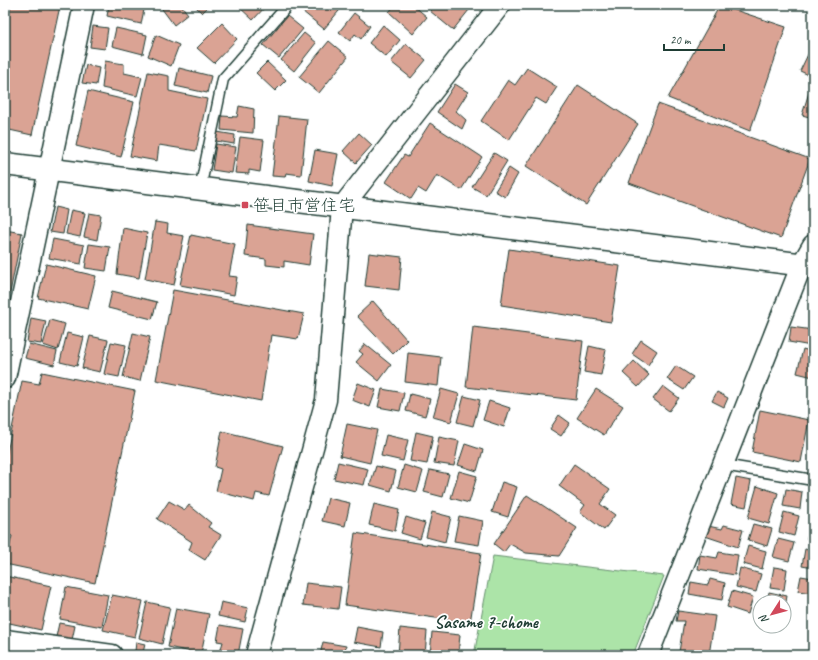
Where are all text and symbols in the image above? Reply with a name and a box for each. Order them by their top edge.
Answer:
scale bar [664,26,724,52]
text: 20 m [670,32,692,48]
place label: 笹目市営住宅 [253,195,355,216]
marker: 笹目市営住宅 [240,200,250,210]
north arrow [752,594,792,634]
district label: Sasame 7-chome [434,611,540,633]
text: N [755,611,772,627]

